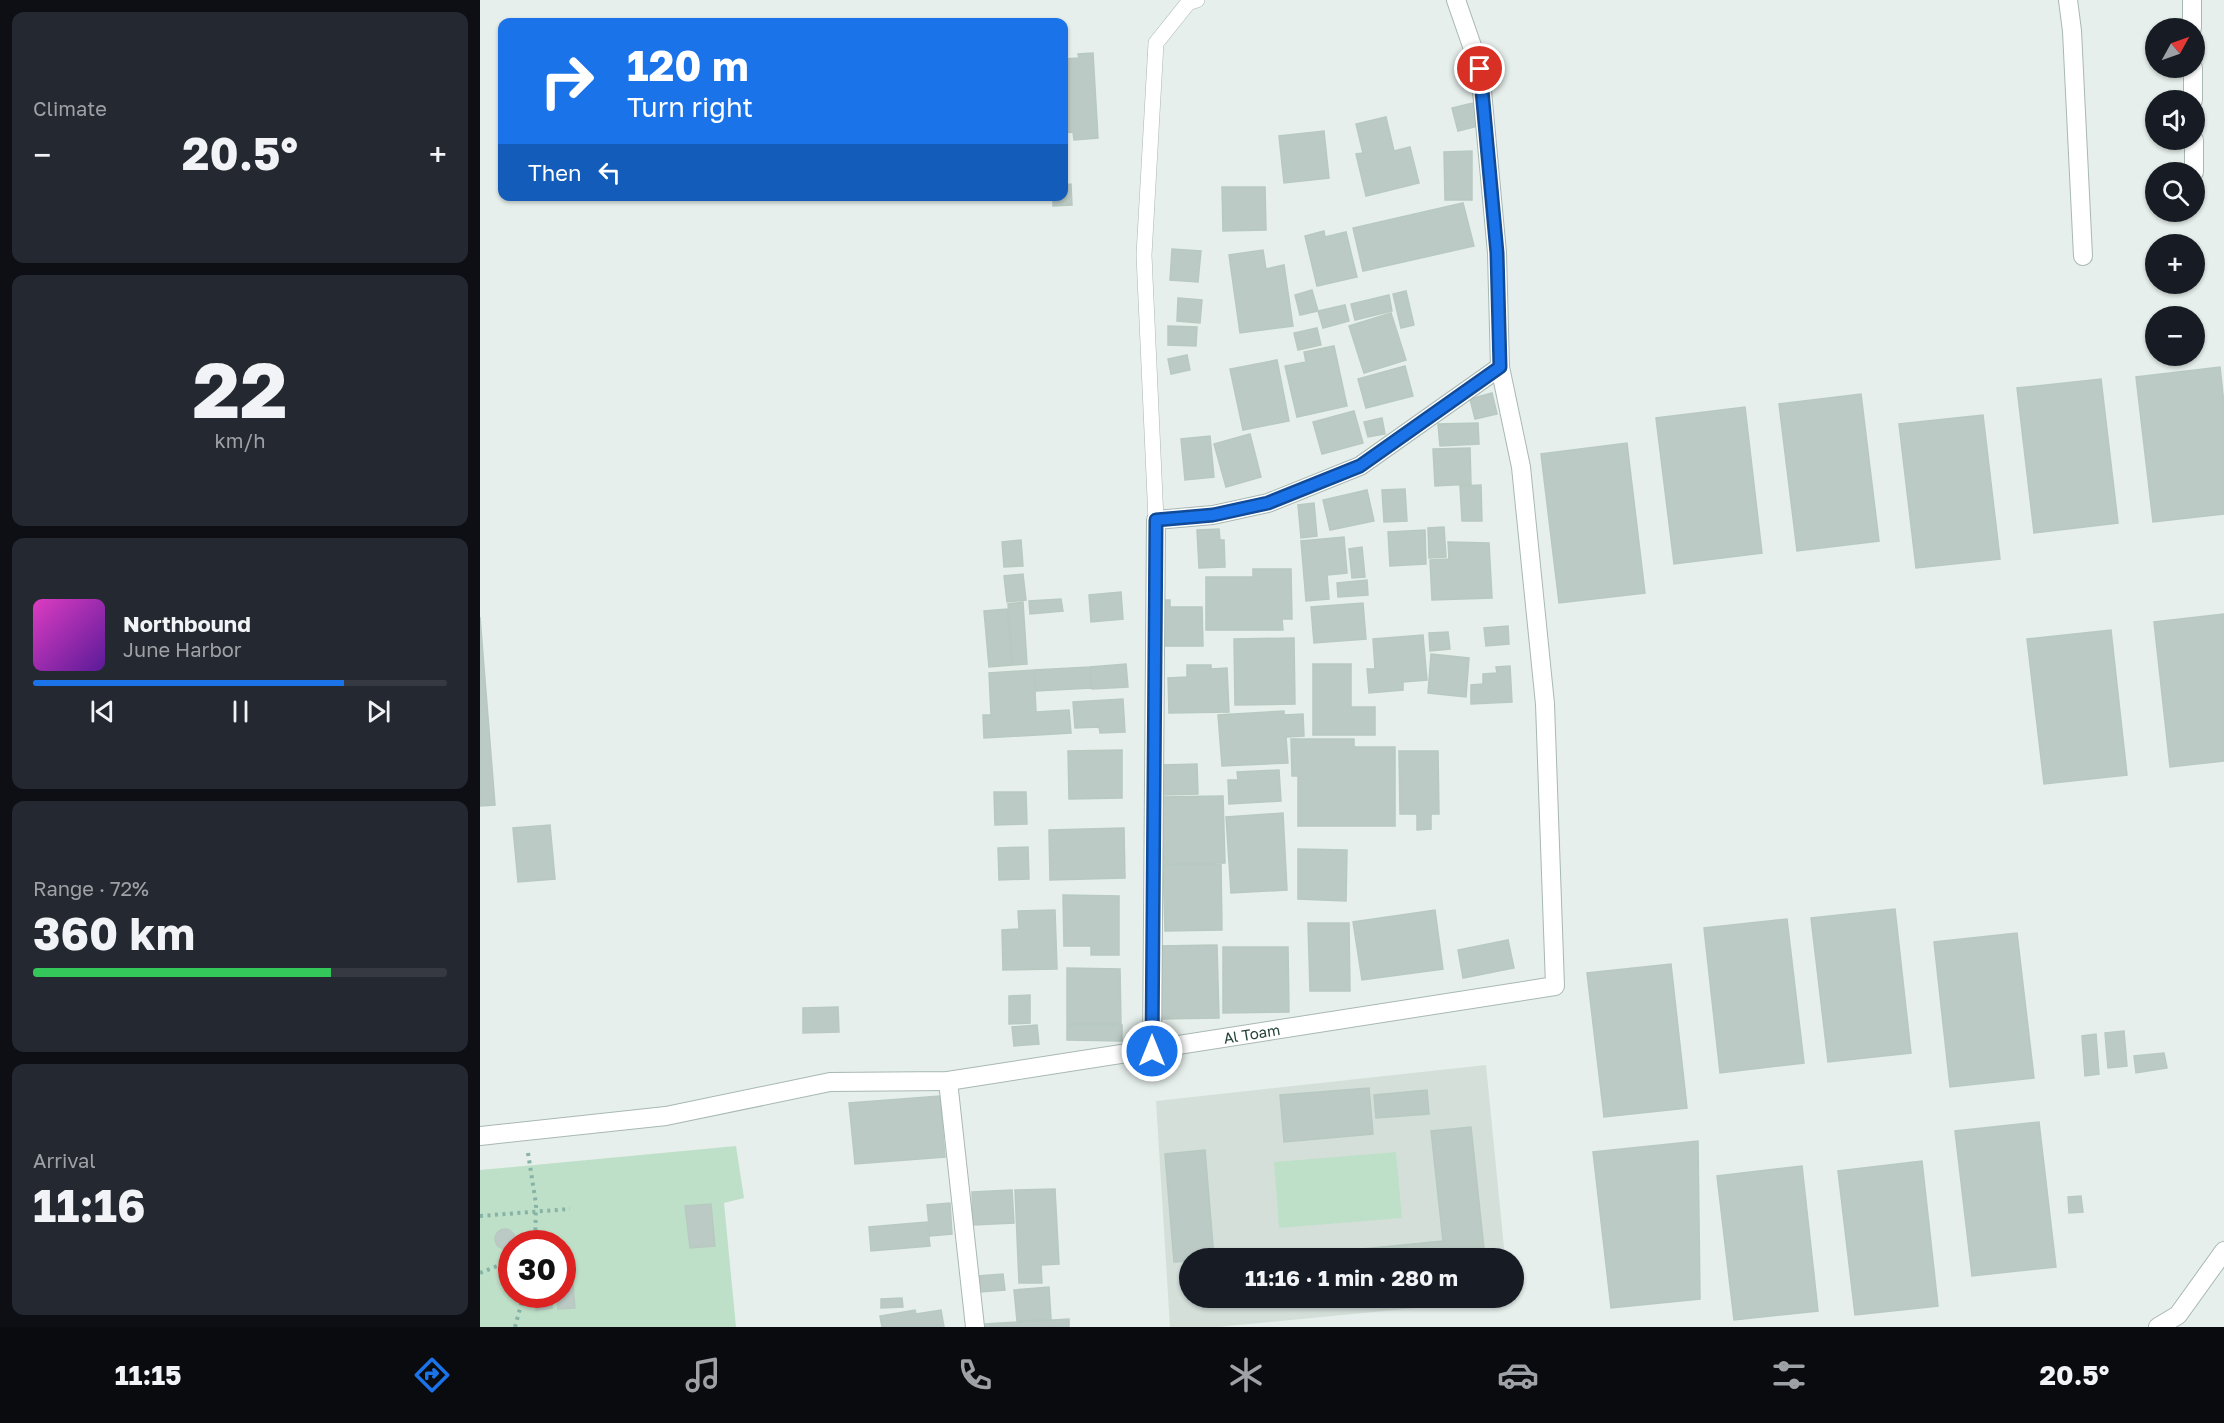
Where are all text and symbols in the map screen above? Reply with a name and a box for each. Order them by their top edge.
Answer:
north arrow [2145,18,2205,78]
map controls [2145,18,2205,366]
text: 120 m [627,40,749,90]
icon: right [528,42,606,120]
pin [1454,43,1505,94]
icon: arrive [1463,52,1496,85]
button: sound [2145,90,2205,150]
text: Turn right [627,91,753,123]
text: Climate [33,96,107,120]
text: 20.5° [182,126,298,180]
text: − [33,135,51,174]
text: + [429,135,447,174]
icon: left [593,156,626,189]
text: Then [528,159,581,186]
button: search [2145,162,2205,222]
button: + [2145,234,2205,294]
button: − [2145,306,2205,366]
text: 22 [192,342,288,435]
text: km/h [215,428,265,452]
text: Northbound [123,610,251,637]
text: June Harbor [123,637,242,661]
icon: previous [86,695,119,728]
icon: pause [224,695,257,728]
icon: next [362,695,395,728]
text: Range · 72% [33,876,149,900]
text: 360 km [33,906,195,960]
position arrow [1120,1019,1184,1083]
street label: Al Toam [1222,1020,1281,1047]
text: Arrival [33,1148,96,1172]
text: 11:16 [33,1178,146,1232]
speed limit sign: 30 [498,1230,576,1308]
text: 11:16 · 1 min · 280 m [1245,1264,1458,1291]
icon: directions [411,1354,453,1396]
icon: music [682,1354,724,1396]
icon: phone [954,1354,996,1396]
icon: climate [1225,1354,1267,1396]
icon: car [1497,1354,1539,1396]
icon: filters [1768,1354,1810,1396]
text: 11:15 [115,1359,182,1391]
text: 20.5° [2040,1359,2109,1391]

